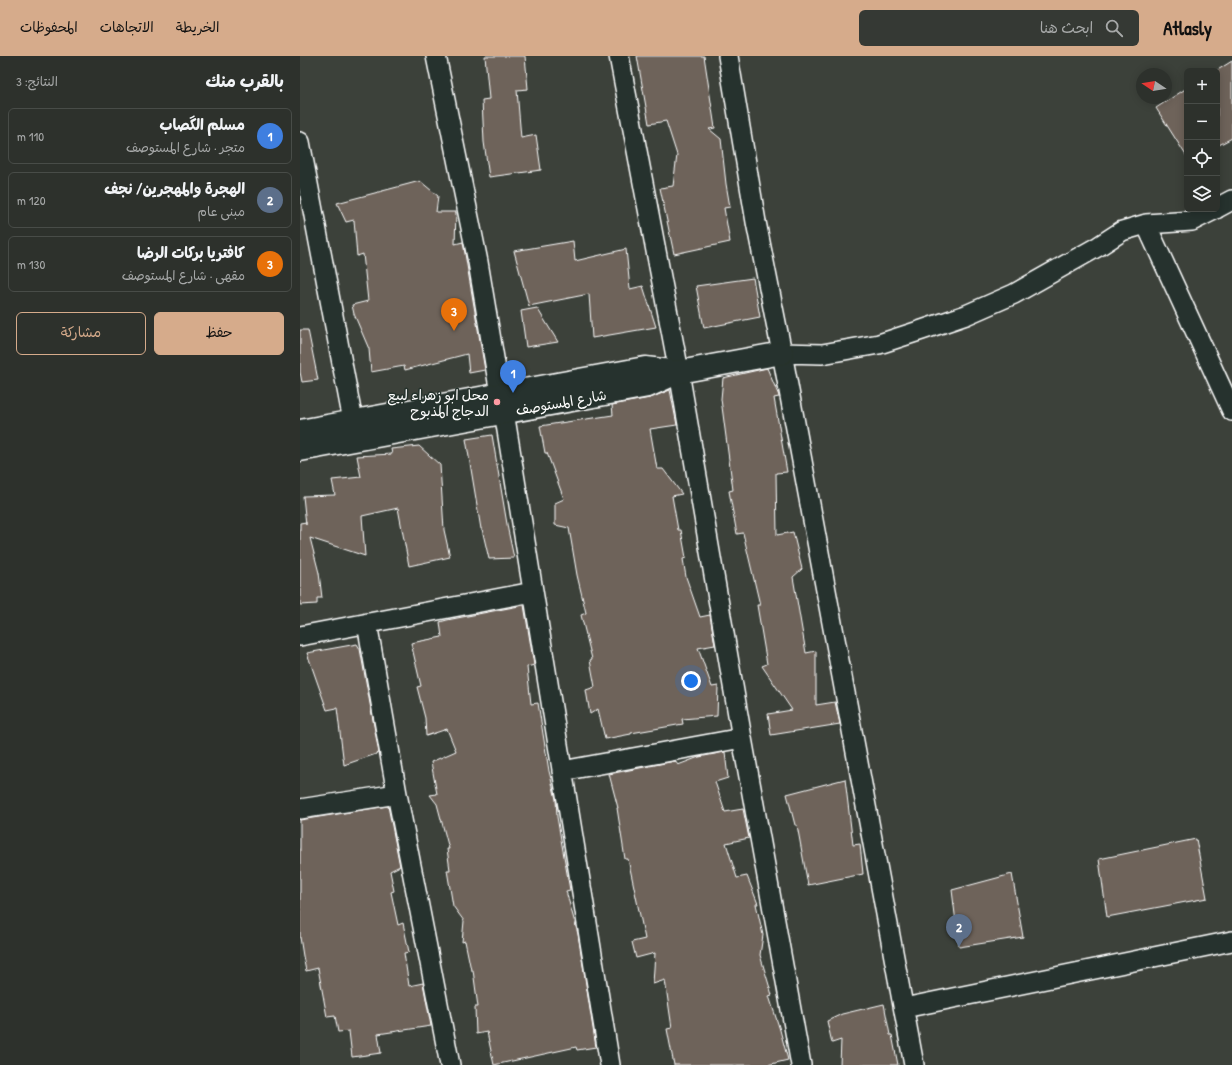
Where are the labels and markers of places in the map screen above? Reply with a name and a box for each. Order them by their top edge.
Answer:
pin: 3 [441,298,467,331]
pin: 1 [500,360,526,393]
place label: محل ابو زهراء لبيع الدجاج المذبوح [387,385,489,421]
marker: محل ابو زهراء لبيع الدجاج المذبوح [492,397,502,407]
pin: 2 [946,914,972,947]

